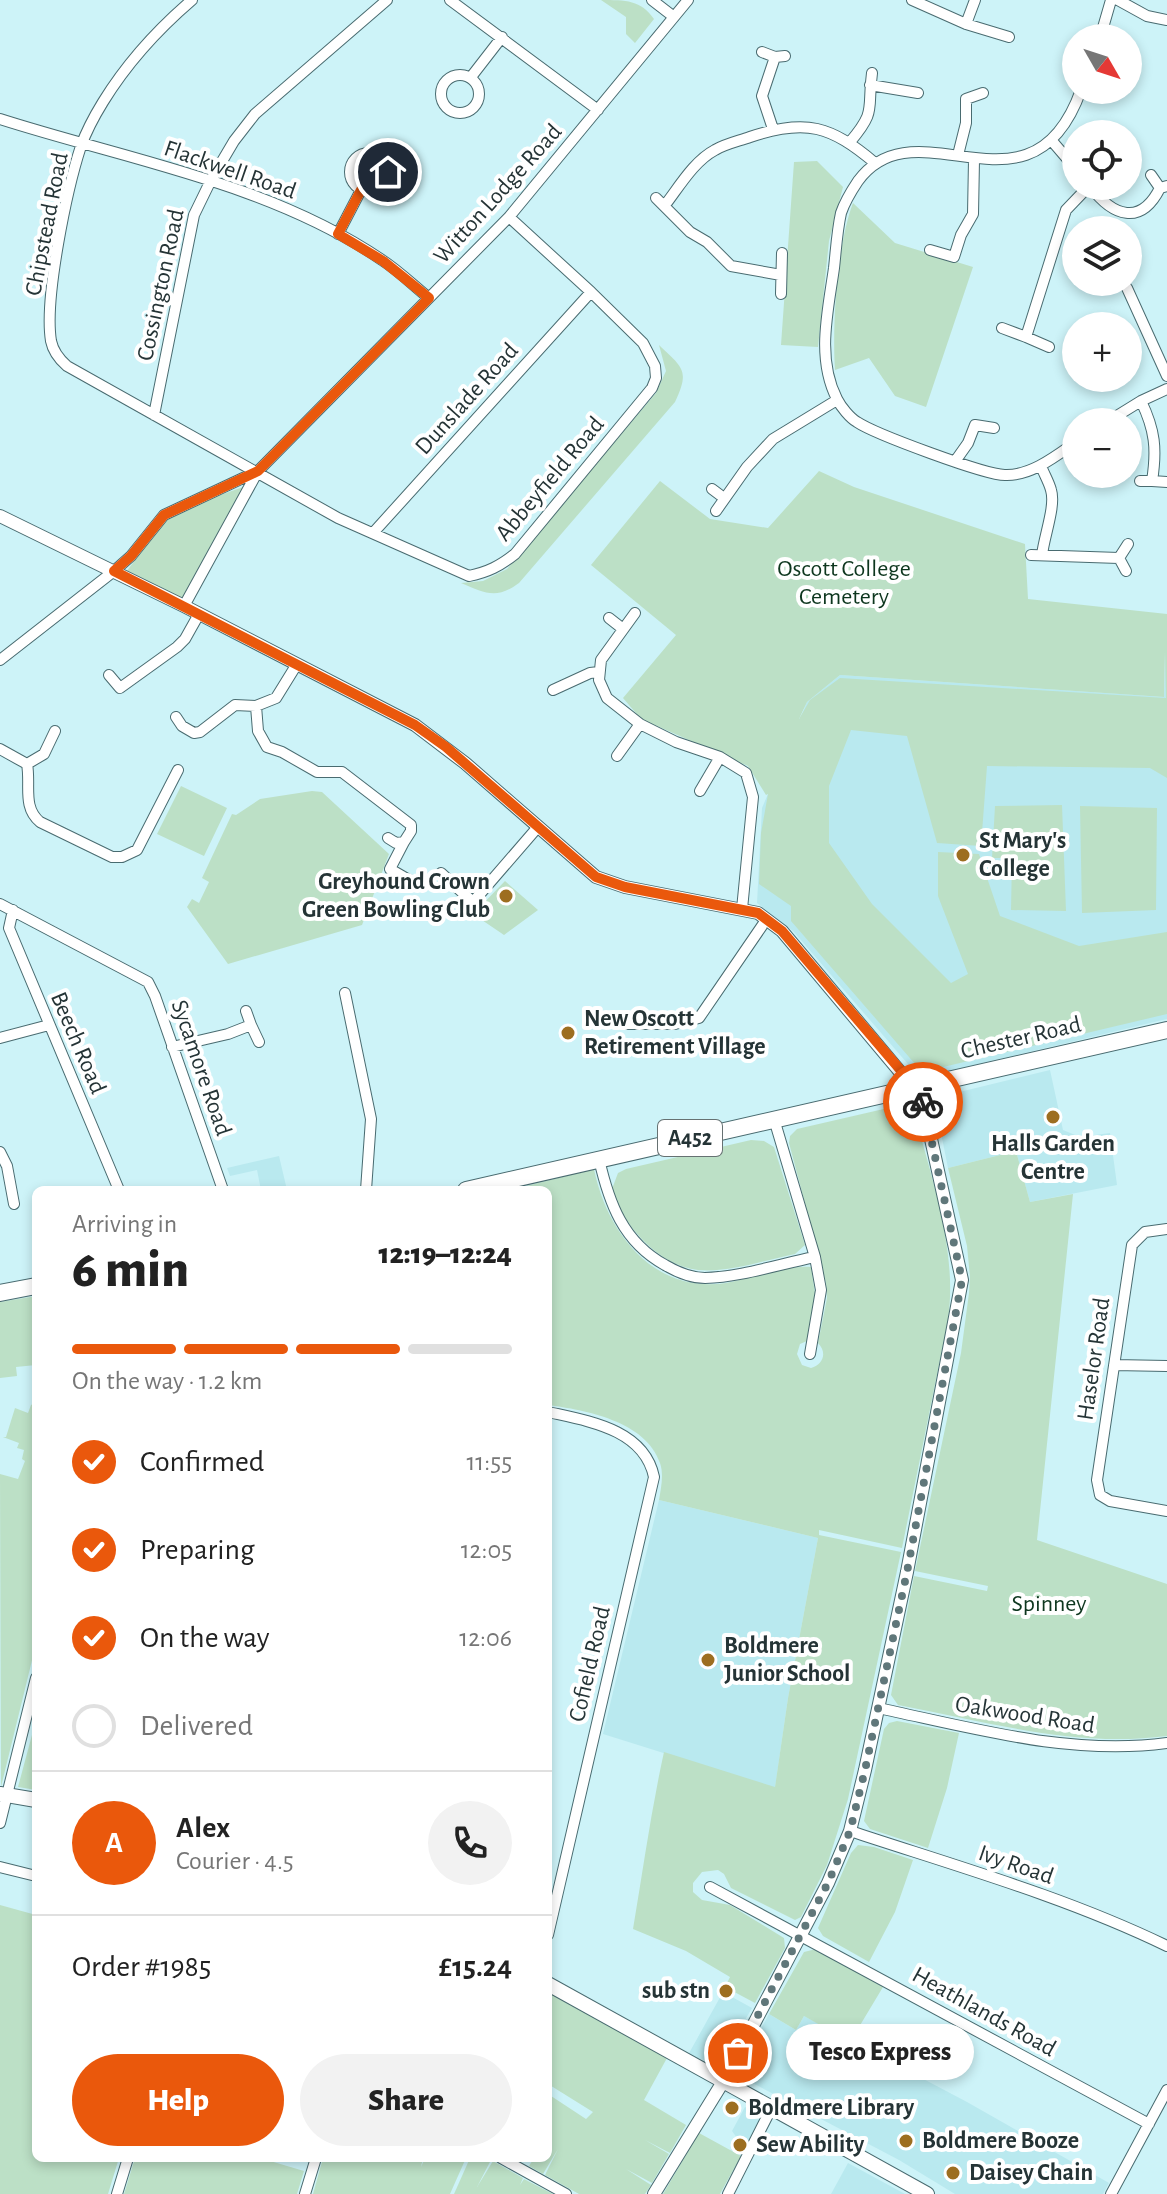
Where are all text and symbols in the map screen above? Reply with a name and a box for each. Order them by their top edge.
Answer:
north arrow [1062,24,1142,104]
map controls [1062,24,1142,488]
street label: Witton Lodge Road [429,120,567,268]
button: locate [1062,120,1142,200]
street label: Flackwell Road [161,136,299,204]
pin [354,138,422,206]
street label: Chipstead Road [21,150,73,298]
icon: home [366,150,410,194]
street label: Cossington Road [133,207,189,363]
button: layers [1062,216,1142,296]
button: + [1062,312,1142,392]
street label: Dunslade Road [411,339,523,459]
button: − [1062,408,1142,488]
street label: Abbeyfield Road [491,412,609,546]
park label: Oscott College Cemetery [777,557,911,609]
place label: St Mary's College [979,829,1066,881]
marker: St Mary's College [954,846,972,864]
place label: Greyhound Crown Green Bowling Club [302,870,490,922]
marker: Greyhound Crown Green Bowling Club [497,887,515,905]
street label: Beech Road [46,989,110,1097]
street label: Sycamore Road [167,997,235,1139]
place label: New Oscott Retirement Village [584,1007,766,1059]
street label: Chester Road [958,1013,1084,1063]
marker: New Oscott Retirement Village [559,1024,577,1042]
courier [883,1062,963,1142]
icon: bike [901,1080,945,1124]
marker: Halls Garden Centre [1044,1108,1062,1126]
road number: A452 [658,1120,722,1156]
place label: Halls Garden Centre [991,1132,1115,1184]
text: Arriving in [72,1211,177,1237]
text: 12:19–12:24 [378,1239,512,1269]
text: 6 min [72,1244,189,1296]
street label: Haselor Road [1073,1296,1115,1422]
text: On the way · 1.2 km [72,1368,262,1394]
icon: check [72,1440,116,1484]
text: Confirmed [140,1447,264,1477]
text: 11:55 [466,1449,512,1475]
icon: check [72,1528,116,1572]
text: Preparing [140,1535,255,1565]
text: 12:05 [461,1537,512,1563]
park label: Spinney [1011,1592,1087,1616]
street label: Cofield Road [565,1604,615,1724]
icon: check [72,1616,116,1660]
text: On the way [140,1623,269,1653]
text: 12:06 [459,1625,512,1651]
place label: Boldmere Junior School [724,1634,850,1686]
marker: Boldmere Junior School [699,1651,717,1669]
street label: Oakwood Road [954,1692,1096,1738]
text: Delivered [140,1711,253,1741]
button: phone [428,1801,512,1885]
text: Alex [176,1813,230,1843]
text: A [105,1828,123,1858]
street label: Ivy Road [975,1841,1057,1889]
text: Courier · 4.5 [176,1848,294,1874]
text: Order #1985 [72,1952,211,1982]
text: £15.24 [439,1952,512,1982]
street label: Heathlands Road [908,1963,1060,2061]
place label: sub stn [642,1979,710,2003]
marker: sub stn [717,1982,735,2000]
pin [704,2019,772,2087]
callout: Tesco Express [786,2025,974,2081]
icon: bag [716,2031,760,2075]
text: Tesco Express [809,2039,951,2065]
button: Help [72,2054,284,2146]
button: Share [300,2054,512,2146]
place label: Boldmere Library [748,2096,915,2120]
marker: Boldmere Library [723,2099,741,2117]
place label: Boldmere Booze [922,2129,1079,2153]
marker: Boldmere Booze [897,2132,915,2150]
place label: Sew Ability [756,2133,864,2157]
marker: Sew Ability [731,2136,749,2154]
place label: Daisey Chain [969,2161,1093,2185]
marker: Daisey Chain [944,2164,962,2182]

